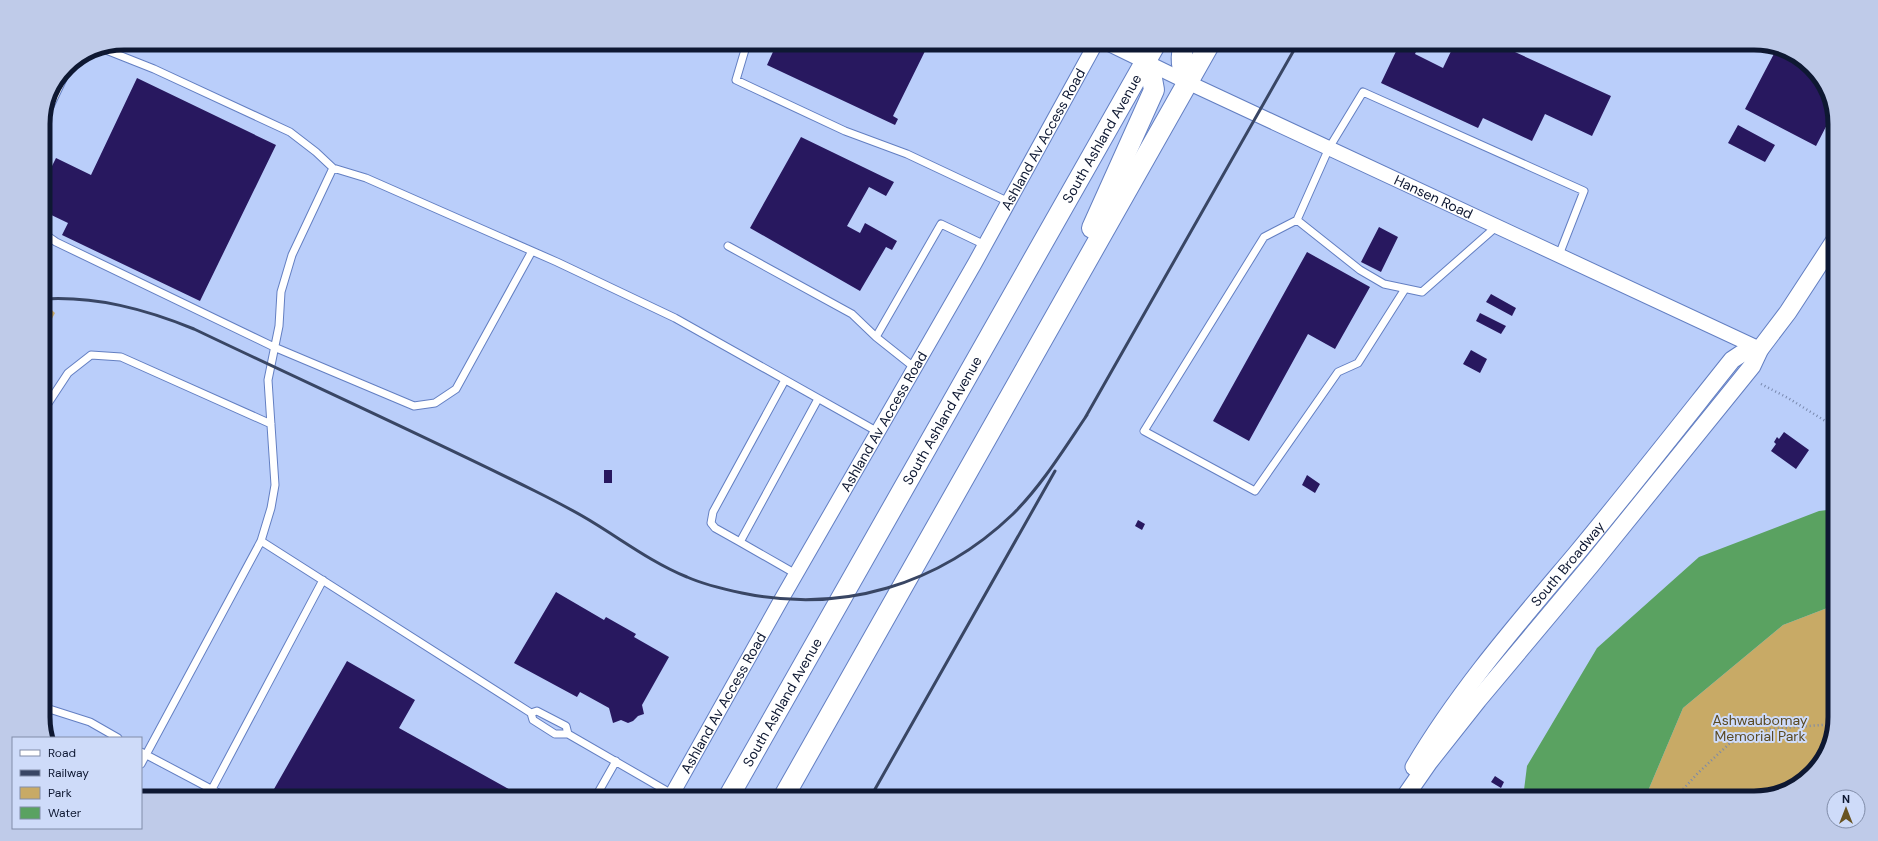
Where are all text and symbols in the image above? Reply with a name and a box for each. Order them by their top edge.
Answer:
street label: Ashland Av Access Road [997,65,1089,213]
street label: South Ashland Avenue [1058,71,1145,206]
street label: Hansen Road [1391,171,1476,223]
street label: Ashland Av Access Road [836,348,931,495]
street label: South Ashland Avenue [898,353,986,488]
street label: South Broadway [1527,517,1609,610]
street label: Ashland Av Access Road [677,629,770,777]
street label: South Ashland Avenue [739,635,826,770]
park label: Ashwaubomay Memorial Park [1712,711,1808,745]
legend [12,737,142,829]
text: Road [48,745,76,761]
text: Railway [48,765,89,781]
text: Park [48,785,72,801]
north arrow [1826,789,1866,829]
text: N [1842,792,1850,806]
text: Water [48,805,82,821]

